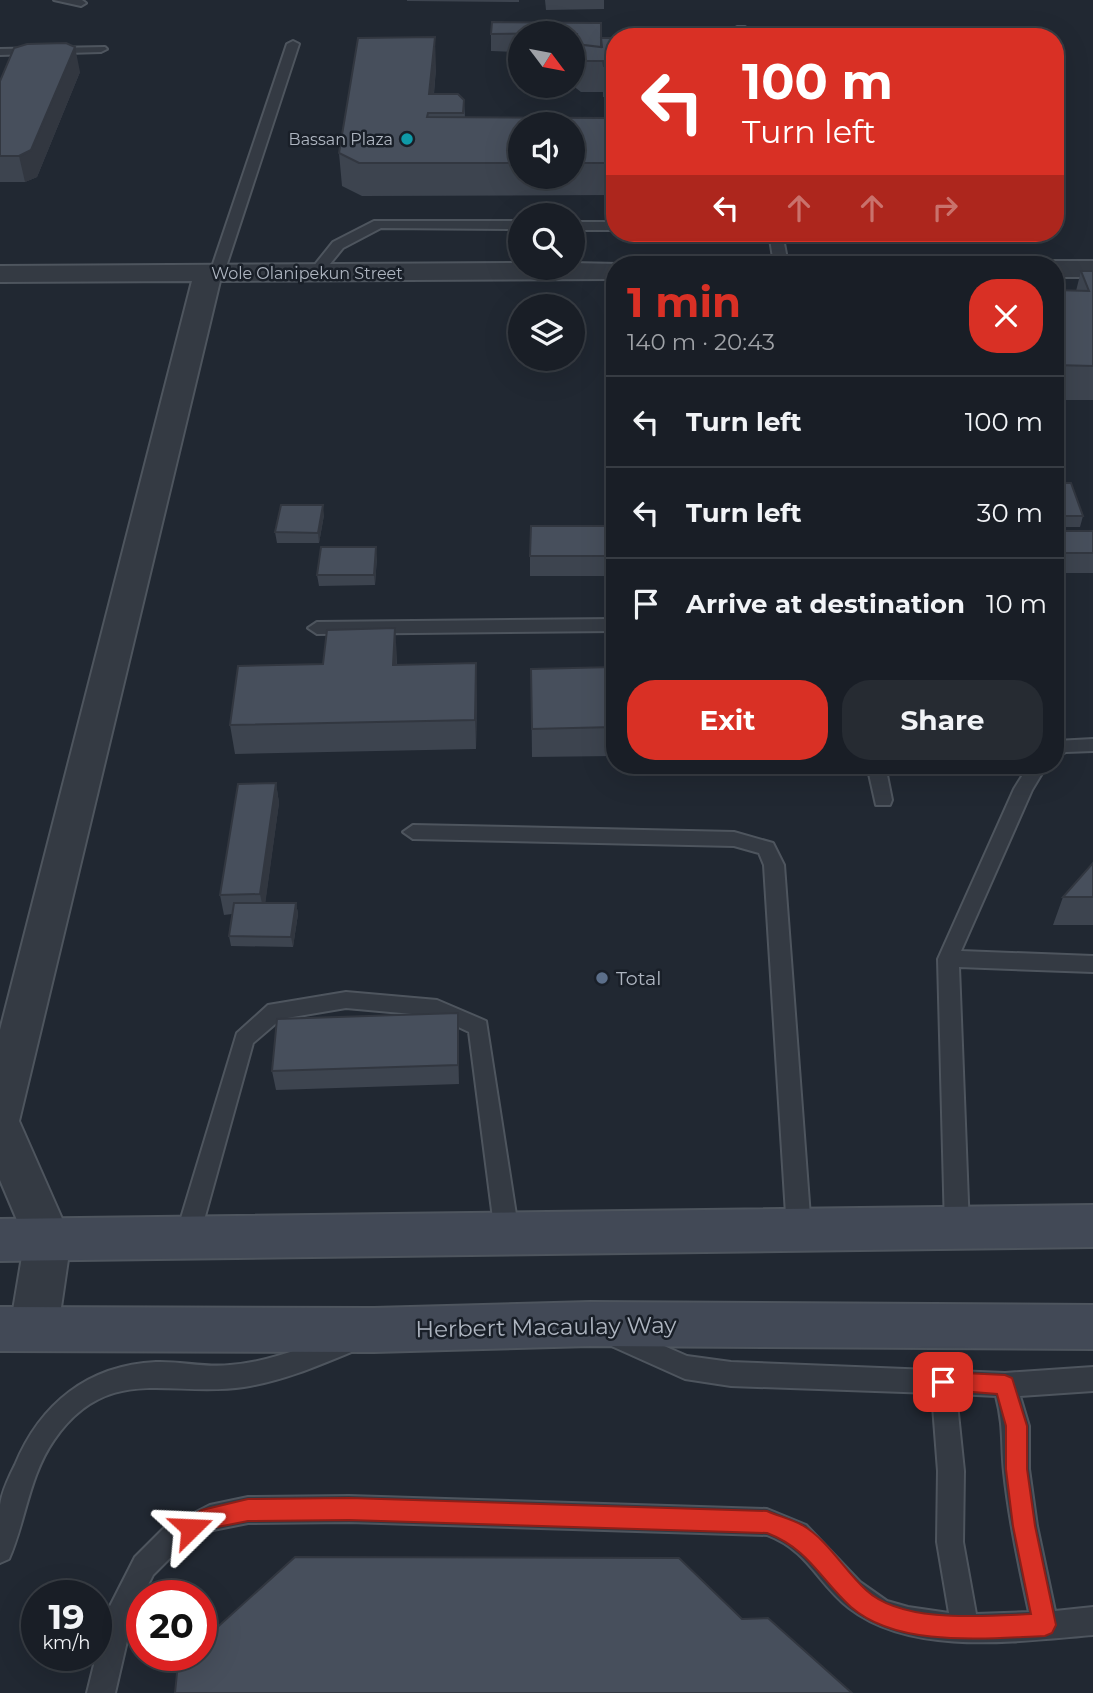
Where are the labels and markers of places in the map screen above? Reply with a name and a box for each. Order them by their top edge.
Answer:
place label: Bassan Plaza [289,130,393,149]
marker: Bassan Plaza [399,131,415,147]
place label: Total [616,967,661,990]
marker: Total [594,970,610,986]
pin [913,1352,973,1412]

